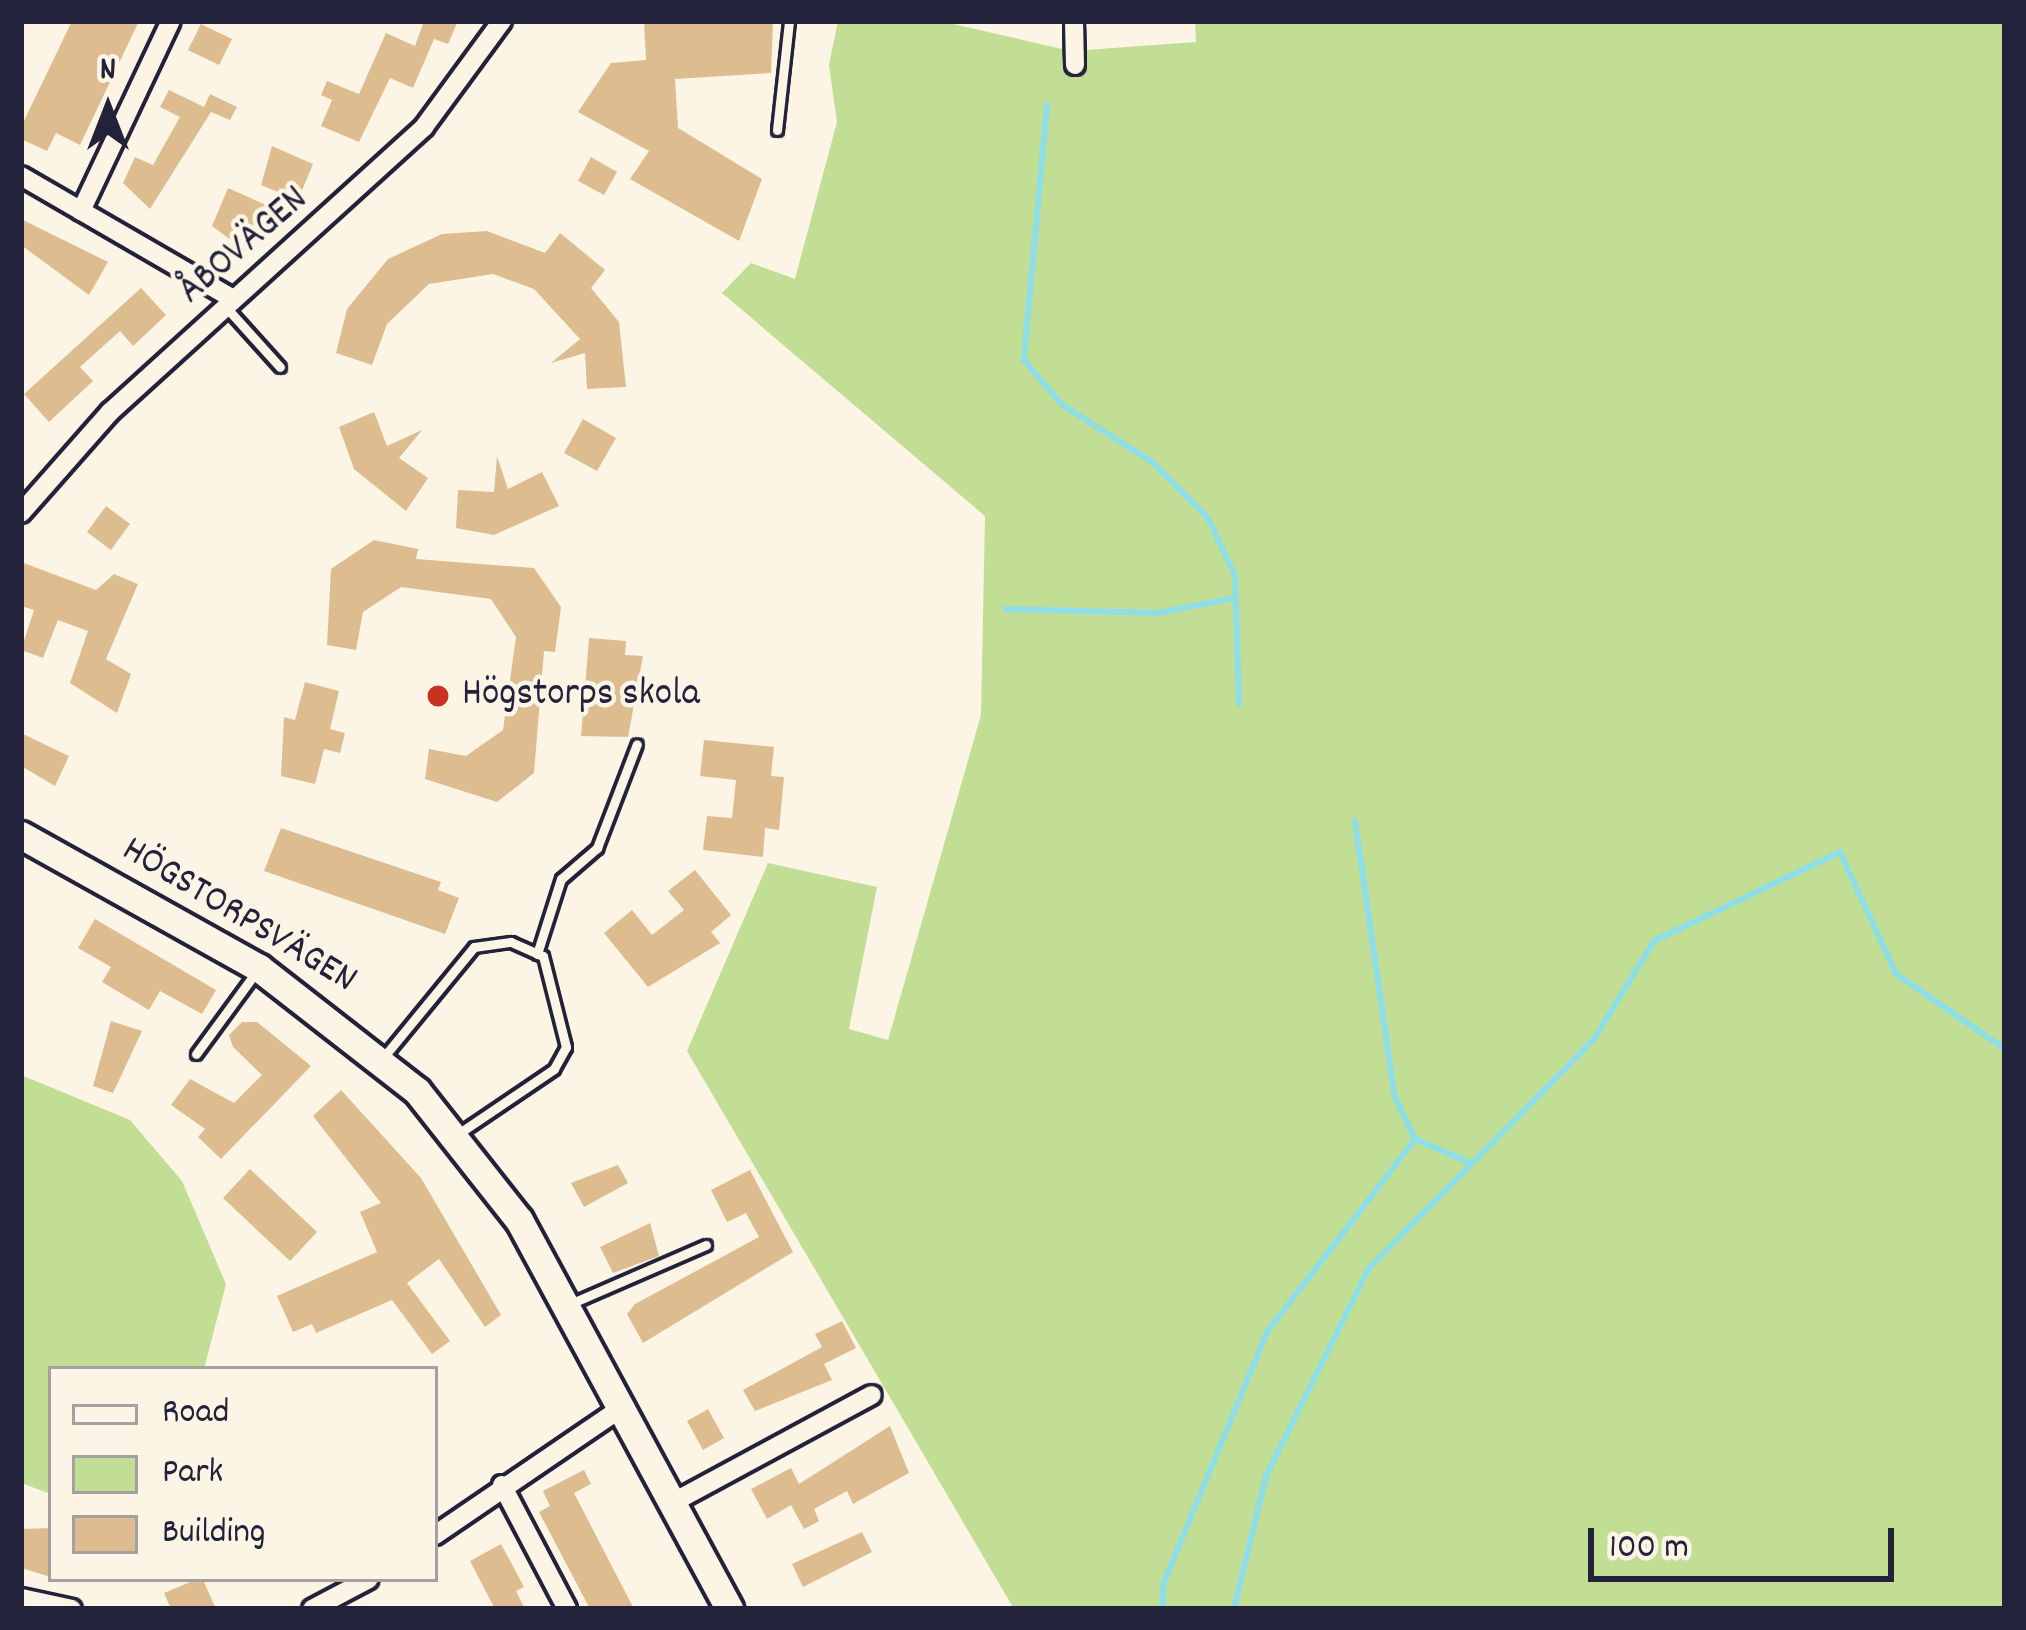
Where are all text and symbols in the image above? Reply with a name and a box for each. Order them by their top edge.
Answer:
north arrow [48,48,168,168]
text: N [100,48,116,95]
street label: ÅBOVÄGEN [171,178,319,316]
place label: Högstorps skola [462,673,700,719]
marker: Högstorps skola [425,683,451,709]
street label: HÖGSTORPSVÄGEN [112,829,364,1005]
legend [48,1366,438,1582]
text: Road [162,1388,229,1440]
text: Park [162,1448,223,1500]
scale bar [1594,1504,1900,1578]
text: Building [162,1508,266,1560]
text: 100 m [1609,1523,1689,1575]

